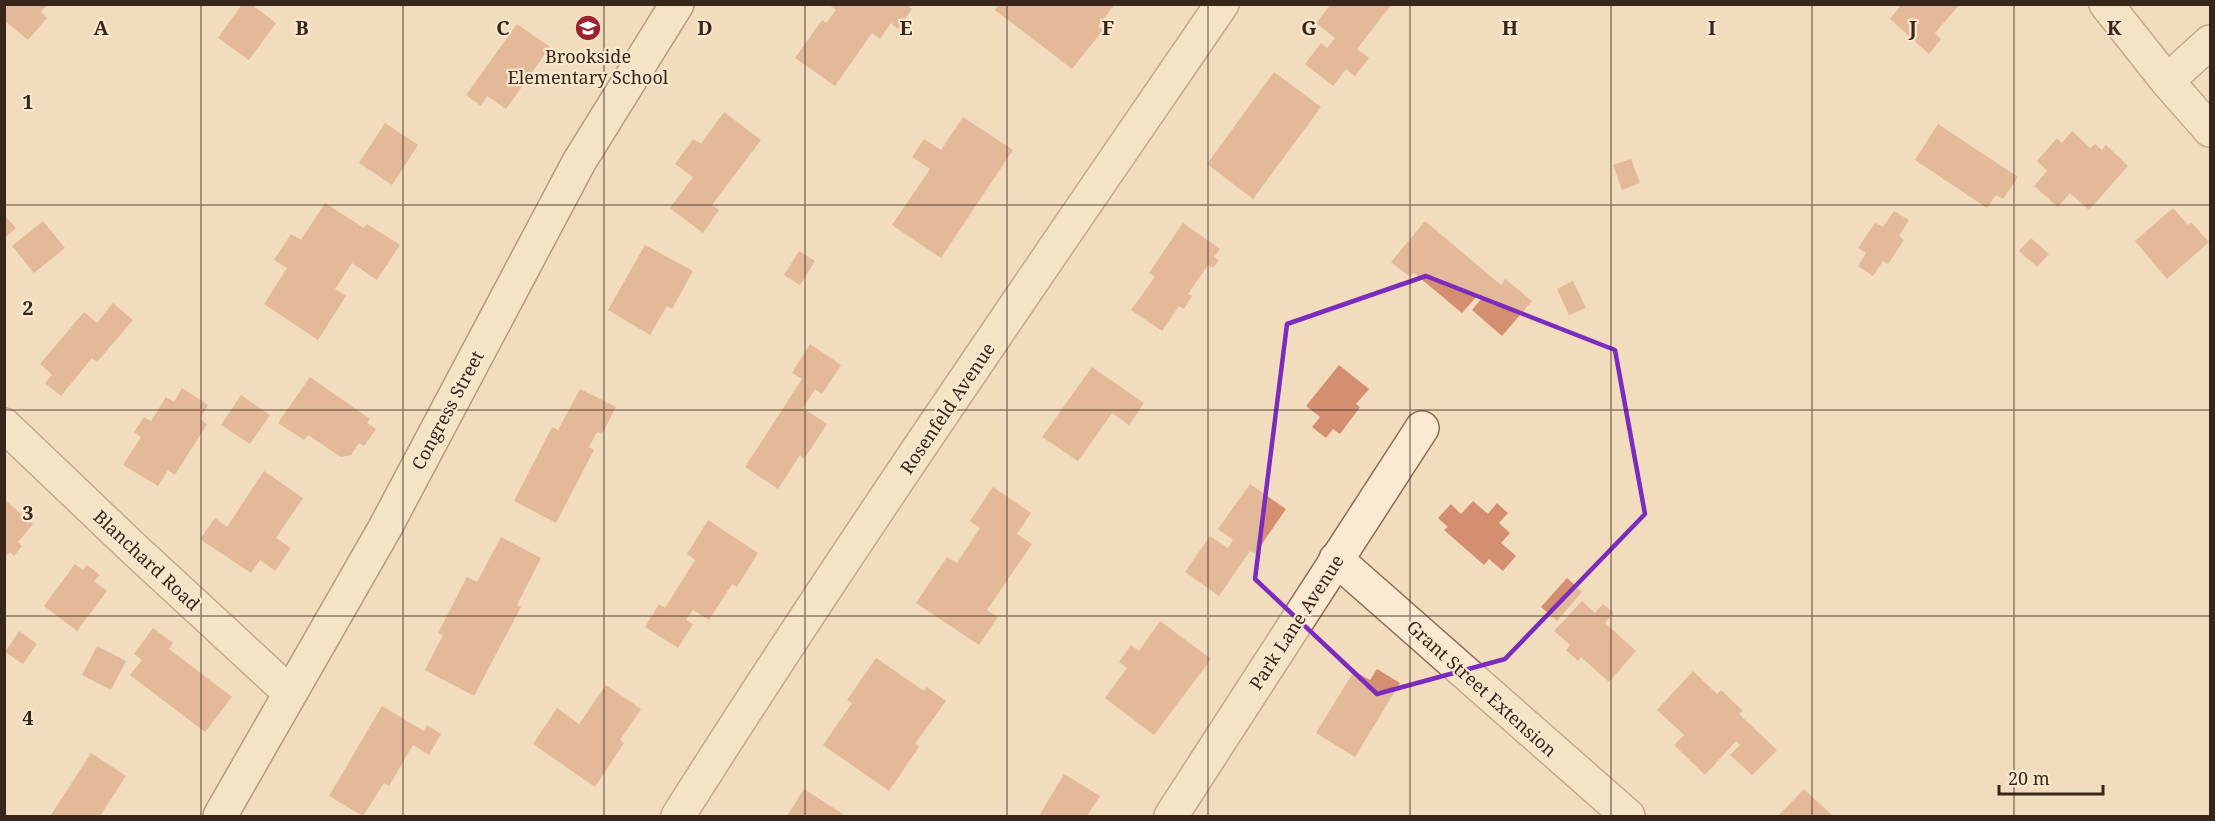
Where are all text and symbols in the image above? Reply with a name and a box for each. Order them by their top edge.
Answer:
school or university icon: Brookside Elementary School [573,13,603,43]
text: A [93,14,109,41]
text: B [295,14,309,41]
text: C [496,14,510,41]
text: D [697,14,713,41]
text: E [899,14,913,41]
text: F [1102,14,1114,41]
text: G [1301,14,1317,41]
text: H [1502,14,1518,41]
text: I [1708,14,1716,41]
text: J [1908,14,1917,41]
text: K [2107,14,2122,41]
place label: Brookside Elementary School [508,44,669,89]
text: 1 [22,88,34,115]
text: 2 [22,294,34,321]
street label: Rosenfeld Avenue [894,338,1000,478]
street label: Congress Street [405,346,489,474]
text: 3 [22,499,34,526]
street label: Blanchard Road [89,504,205,616]
street label: Park Lane Avenue [1243,550,1349,694]
street label: Grant Street Extension [1402,614,1562,762]
text: 4 [22,704,34,731]
scale bar [1999,758,2102,796]
text: 20 m [2008,766,2050,790]

